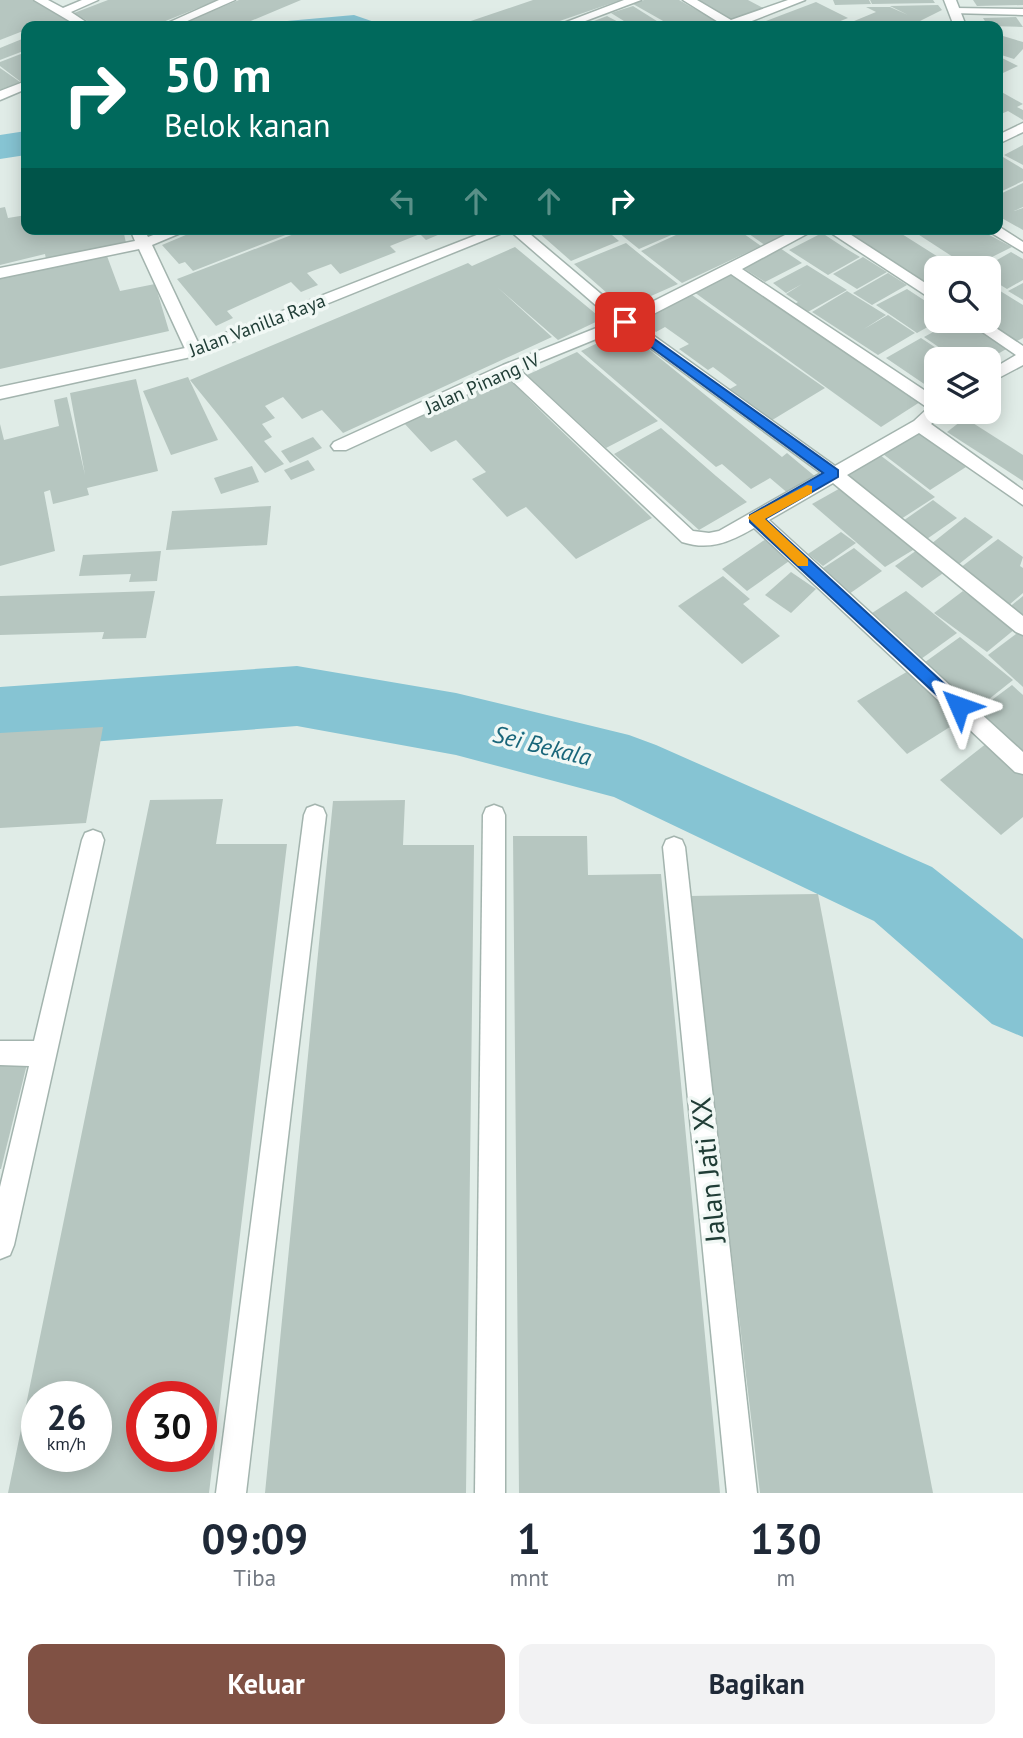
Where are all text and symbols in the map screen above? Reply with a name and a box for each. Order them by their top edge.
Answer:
text: 50 m [164,42,271,106]
icon: right [49,49,140,140]
text: Belok kanan [164,104,330,146]
icon: left [384,182,422,220]
icon: ahead [457,182,495,220]
icon: ahead [530,182,568,220]
icon: right [603,182,641,220]
map controls [924,256,1001,424]
button: search [924,256,1001,333]
street label: Jalan Vanilla Raya [185,288,329,362]
pin [595,292,655,352]
icon: arrive [606,303,644,341]
street label: Jalan Pinang IV [420,347,543,419]
button: layers [924,347,1001,424]
position arrow [922,669,996,743]
water label: Sei Bekala [490,718,595,773]
street label: Jalan Jati XX [681,1095,734,1246]
speed limit sign: 30 [126,1381,217,1472]
text: 26 [47,1394,86,1440]
text: km/h [47,1432,86,1455]
text: 09:09 [201,1511,308,1566]
text: 1 [517,1511,541,1566]
text: 130 [750,1511,821,1566]
text: Tiba [233,1563,276,1592]
text: mnt [510,1563,549,1592]
text: m [776,1563,795,1592]
button: Keluar [28,1644,505,1724]
button: Bagikan [519,1644,995,1724]

